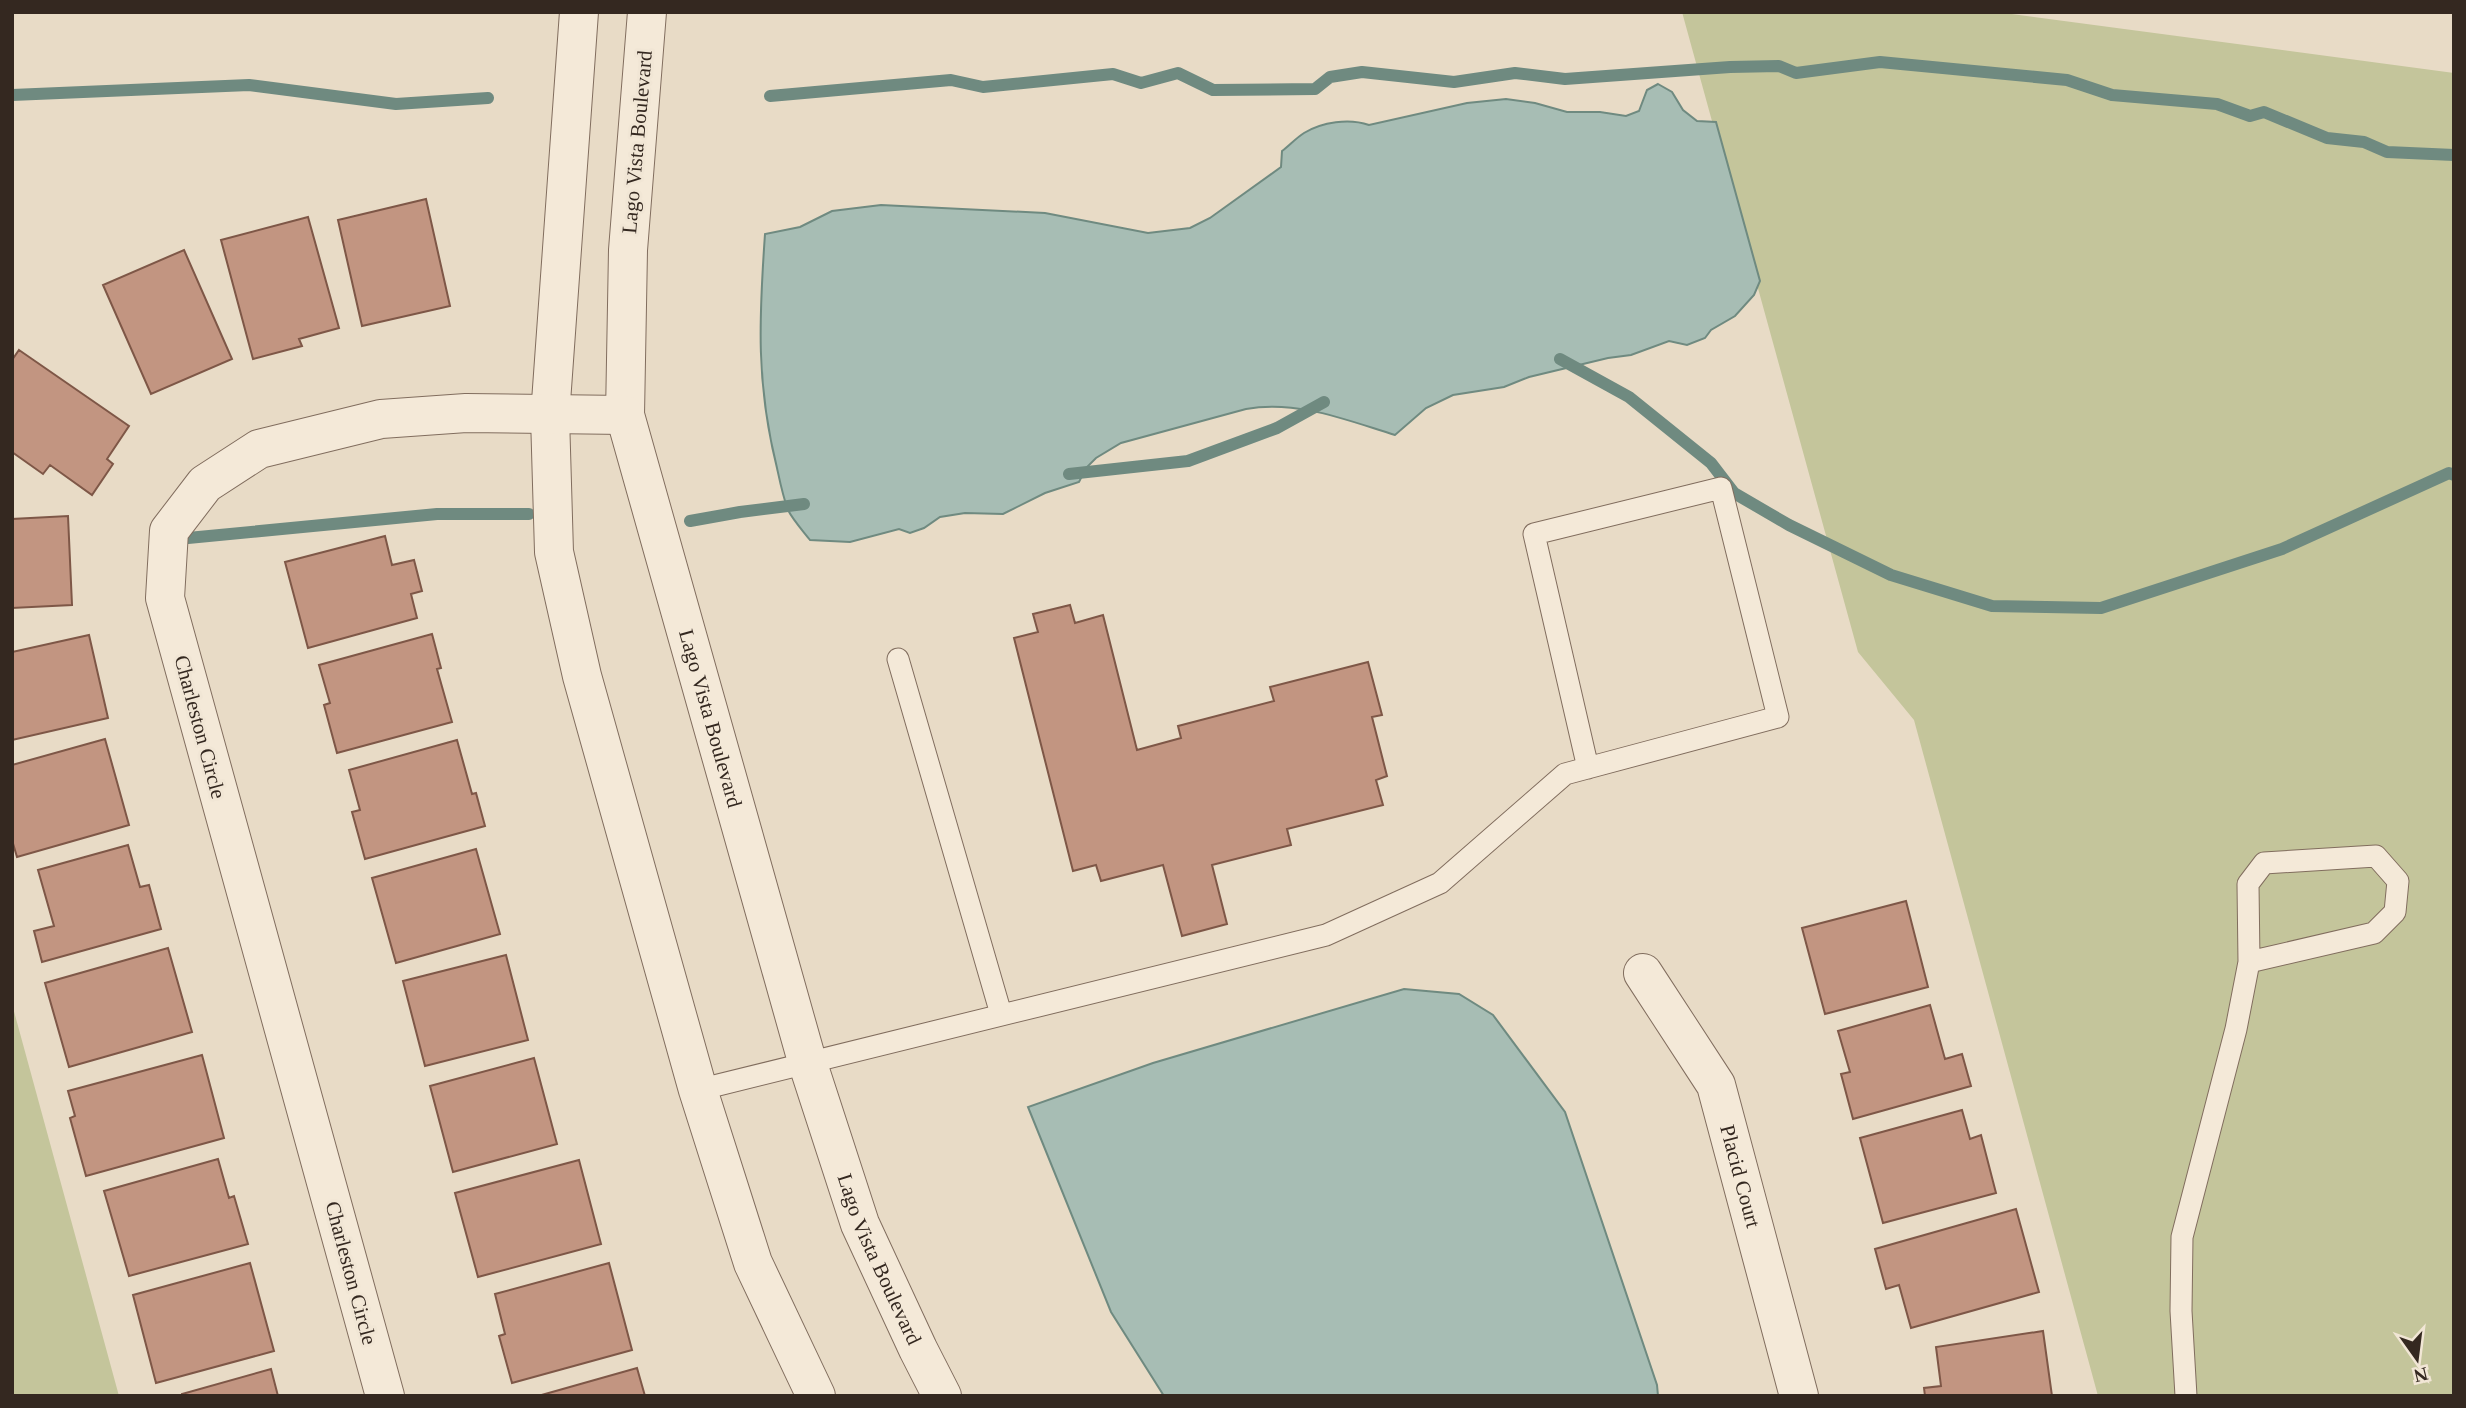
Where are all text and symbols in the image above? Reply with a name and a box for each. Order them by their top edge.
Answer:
street label: Lago Vista Boulevard [617,49,657,235]
street label: Lago Vista Boulevard [674,627,747,811]
street label: Charleston Circle [169,653,231,801]
street label: Placid Court [1715,1122,1766,1230]
street label: Lago Vista Boulevard [832,1171,926,1349]
street label: Charleston Circle [320,1199,382,1347]
north arrow [2382,1324,2452,1394]
text: N [2412,1363,2430,1387]

